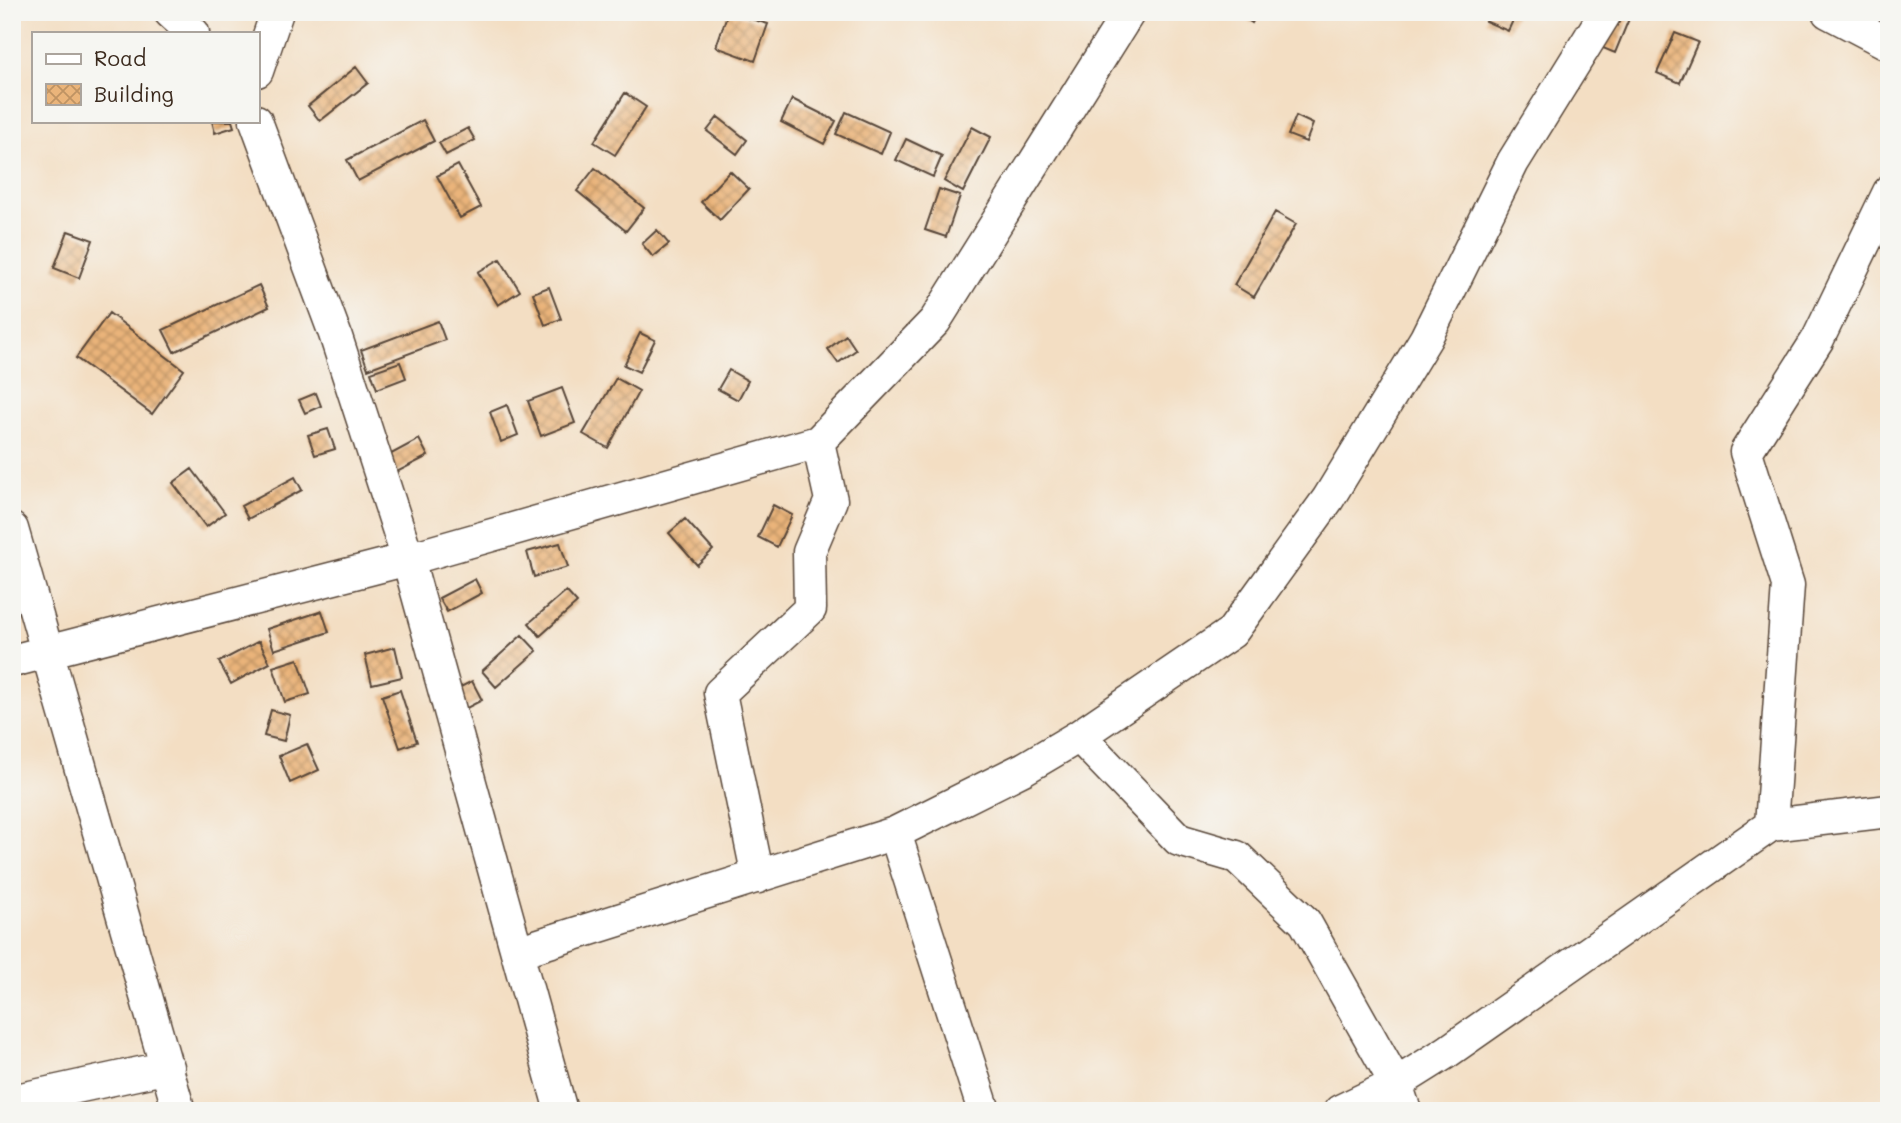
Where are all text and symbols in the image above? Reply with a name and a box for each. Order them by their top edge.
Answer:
legend [32,32,259,122]
text: Road [94,44,146,71]
text: Building [94,80,174,107]

